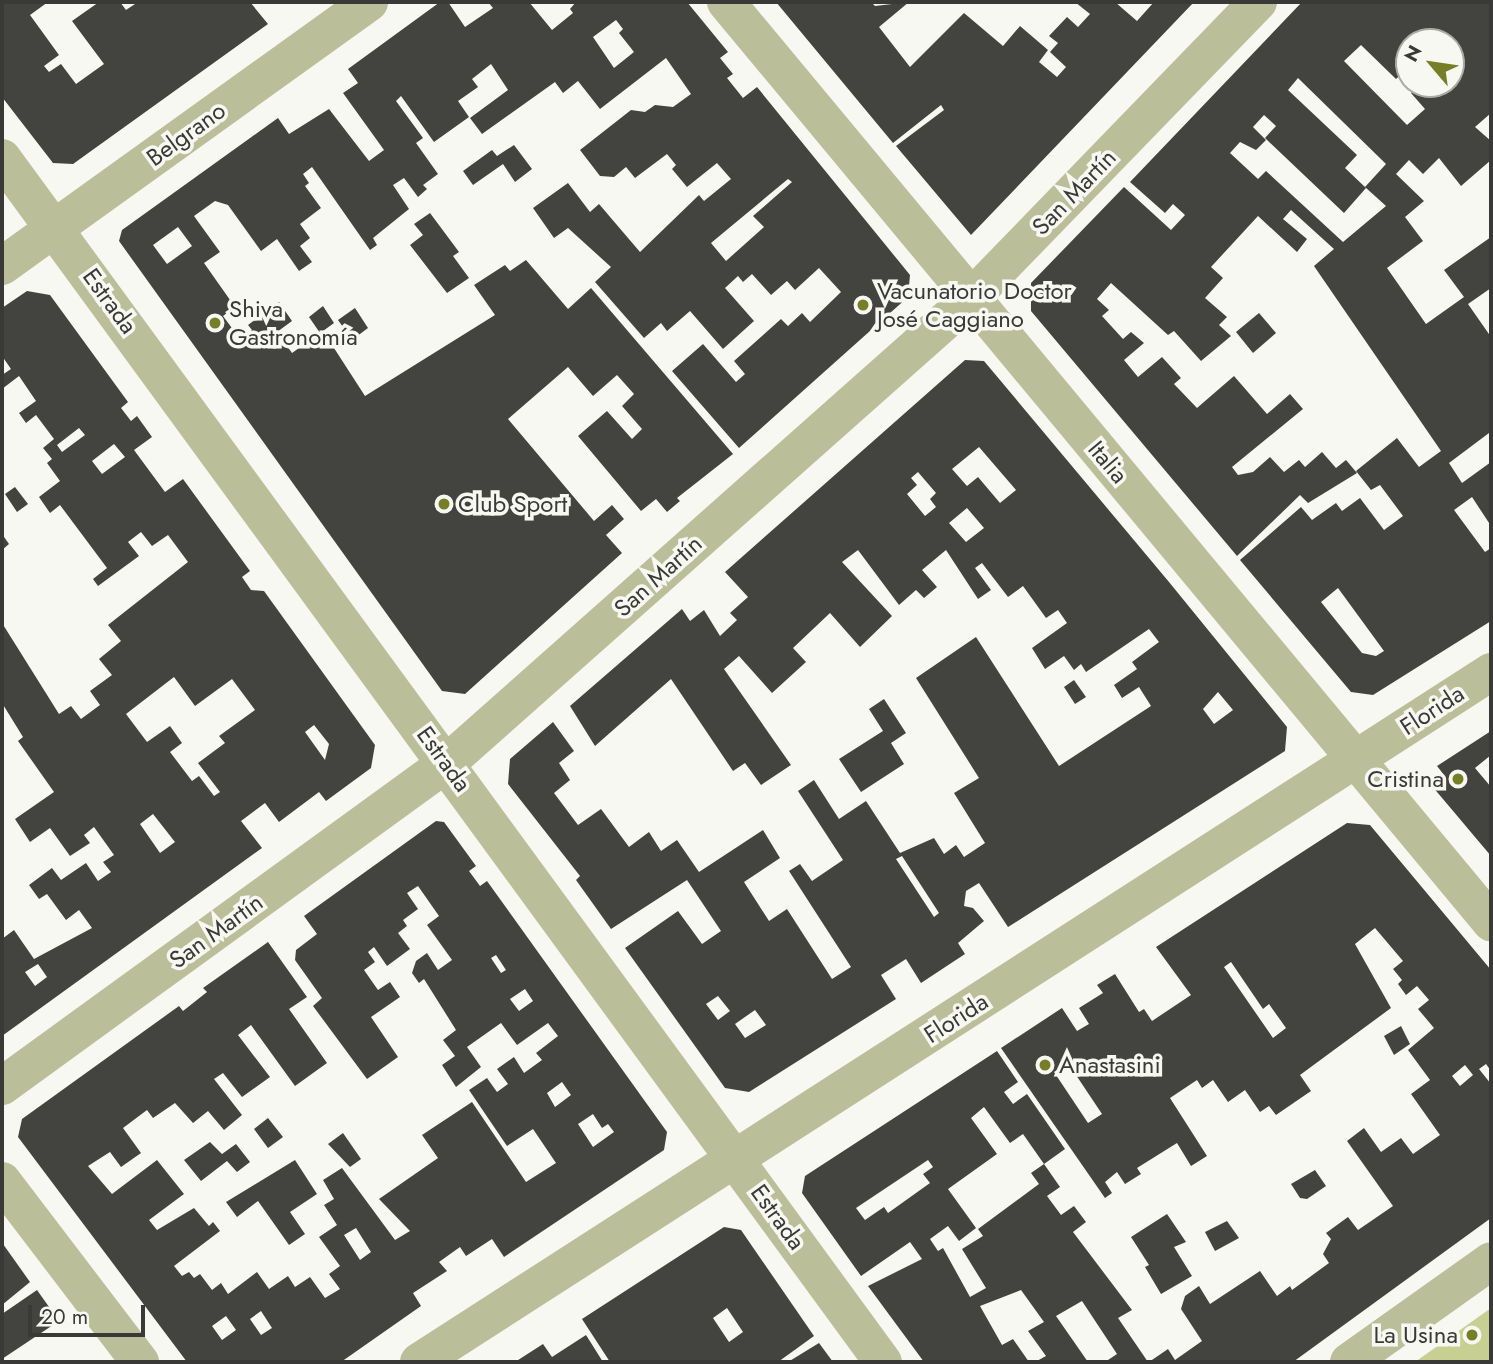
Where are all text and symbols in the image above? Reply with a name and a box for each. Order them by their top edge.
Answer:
north arrow [1395,28,1465,98]
text: N [1397,40,1428,67]
street label: Belgrano [141,96,231,172]
street label: San Martín [1026,143,1122,241]
street label: Estrada [77,263,143,339]
place label: Vacunatorio Doctor José Caggiano [877,277,1072,333]
place label: Shiva Gastronomía [229,295,358,351]
marker: Vacunatorio Doctor José Caggiano [855,297,871,313]
marker: Shiva Gastronomía [207,315,223,331]
street label: Italia [1082,435,1134,489]
place label: Club Sport [458,490,567,518]
marker: Club Sport [436,496,452,512]
street label: San Martín [608,529,708,623]
street label: Florida [1395,679,1469,741]
street label: Estrada [411,721,477,797]
place label: Cristina [1367,765,1444,793]
marker: Cristina [1450,771,1466,787]
street label: San Martín [164,888,268,974]
street label: Florida [919,987,993,1049]
place label: Anastasini [1059,1051,1161,1079]
marker: Anastasini [1037,1057,1053,1073]
street label: Estrada [745,1179,811,1255]
scale bar [32,1290,149,1334]
text: 20 m [41,1302,88,1332]
place label: La Usina [1373,1321,1458,1349]
marker: La Usina [1464,1327,1480,1343]

